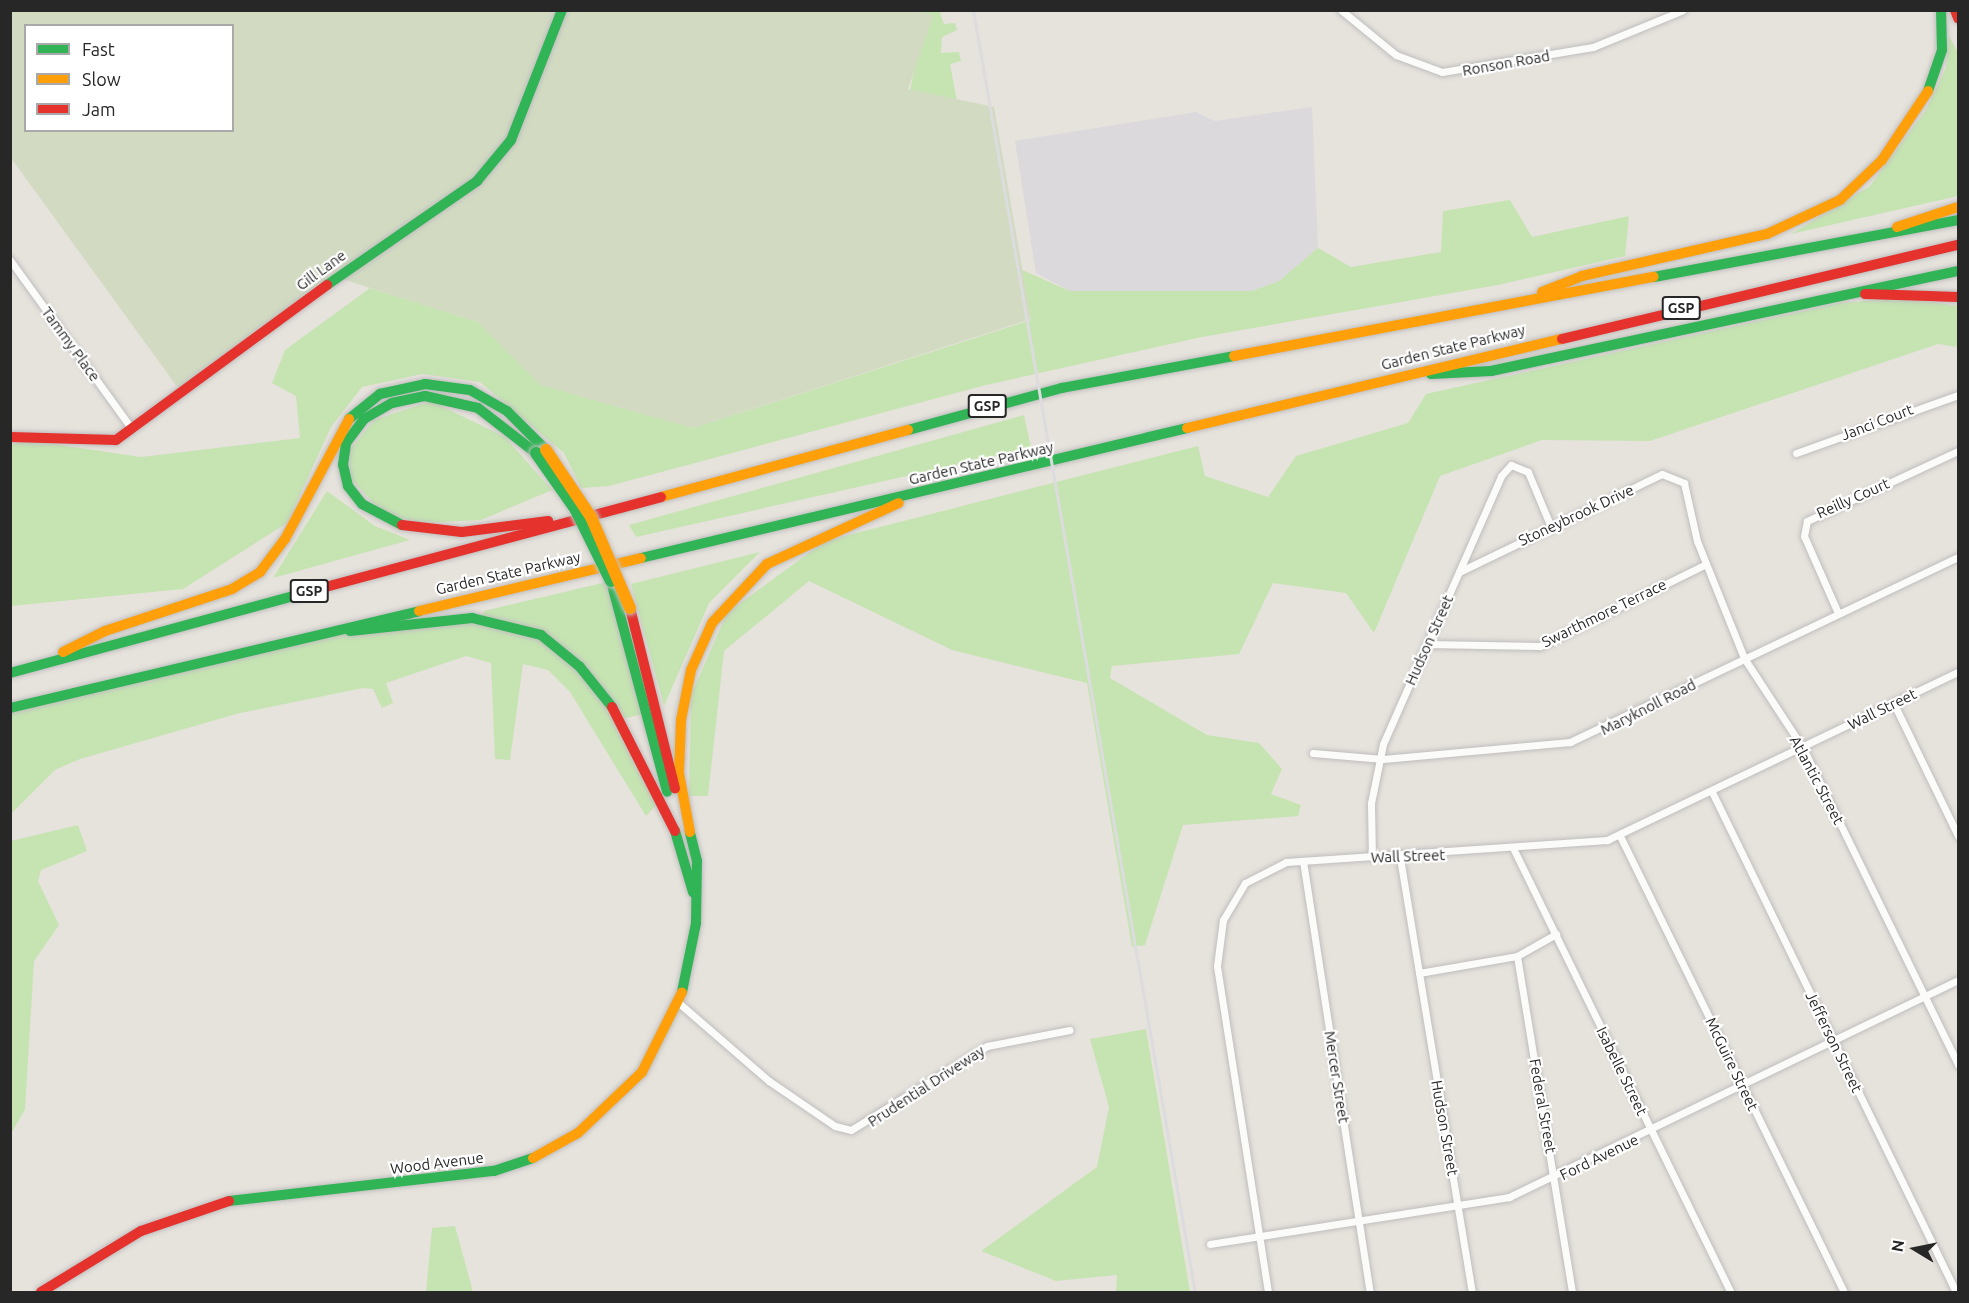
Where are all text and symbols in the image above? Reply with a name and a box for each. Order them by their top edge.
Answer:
legend [24,24,234,132]
text: Fast [82,39,115,59]
street label: Ronson Road [1461,46,1551,80]
text: Slow [82,69,121,89]
text: Jam [82,99,116,119]
street label: Gill Lane [293,246,349,294]
road number: GSP [1662,297,1700,319]
street label: Tammy Place [38,303,104,385]
street label: Garden State Parkway [1379,320,1527,374]
road number: GSP [968,395,1006,417]
street label: Janci Court [1838,400,1916,444]
street label: Garden State Parkway [907,438,1055,488]
street label: Reilly Court [1814,474,1892,522]
street label: Stoneybrook Drive [1516,480,1636,550]
street label: Garden State Parkway [434,548,582,598]
street label: Swarthmore Terrace [1539,575,1669,651]
road number: GSP [290,580,328,602]
street label: Hudson Street [1401,592,1457,688]
street label: Maryknoll Road [1597,675,1699,739]
street label: Wall Street [1845,685,1919,733]
street label: Atlantic Street [1786,733,1848,827]
street label: Wall Street [1370,846,1446,866]
street label: Jefferson Street [1802,989,1866,1095]
street label: McGuire Street [1702,1014,1762,1114]
street label: Isabelle Street [1593,1024,1651,1118]
street label: Mercer Street [1321,1030,1353,1124]
street label: Prudential Driveway [864,1042,988,1130]
street label: Federal Street [1526,1057,1560,1155]
street label: Hudson Street [1428,1079,1462,1177]
street label: Ford Avenue [1557,1130,1641,1184]
street label: Wood Avenue [389,1148,485,1178]
north arrow [1885,1219,1945,1279]
text: N [1887,1238,1907,1253]

